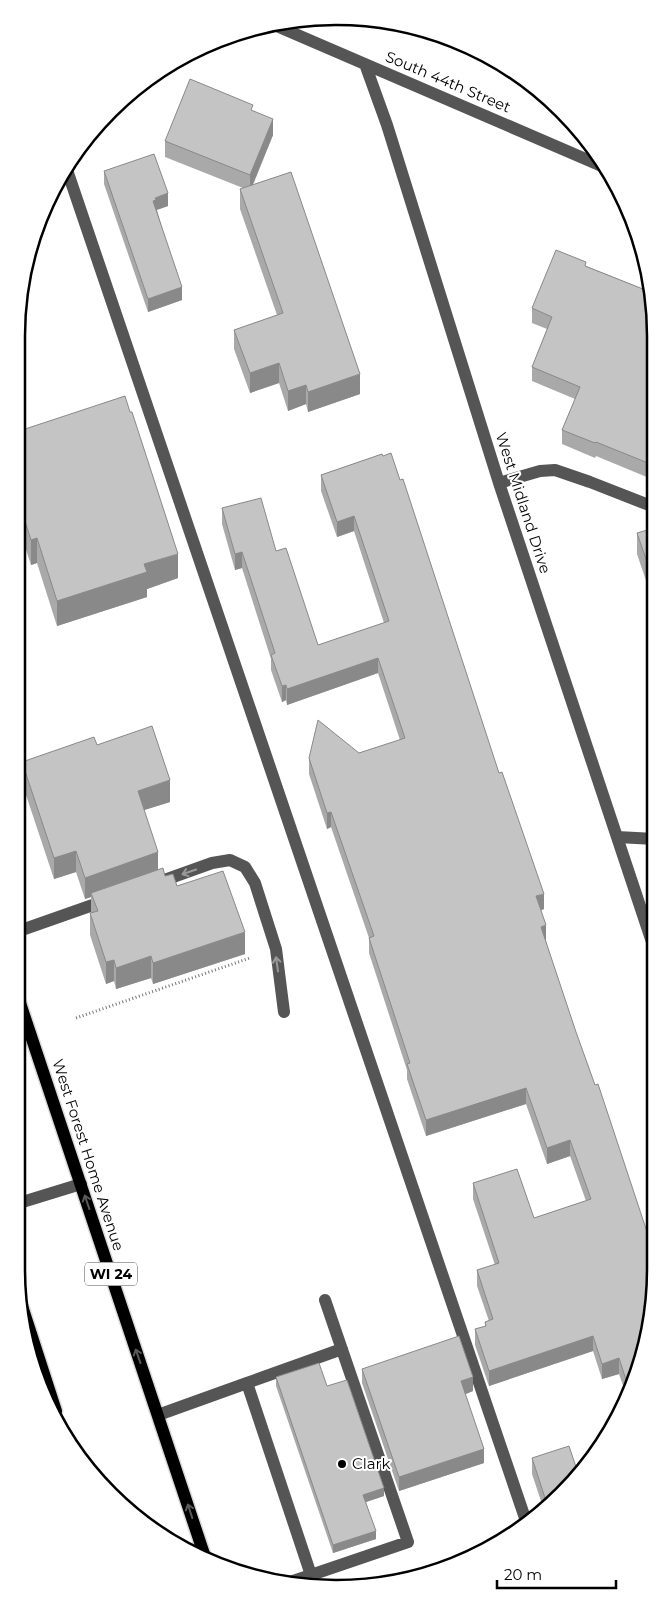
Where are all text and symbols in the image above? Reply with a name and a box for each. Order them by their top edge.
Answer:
street label: South 44th Street [383,47,514,117]
street label: West Midland Drive [492,430,555,576]
one-way arrow [181,867,197,877]
one-way arrow [272,956,282,972]
street label: West Forest Home Avenue [49,1057,128,1253]
one-way arrow [82,1195,91,1211]
road number: WI 24 [85,1262,137,1286]
one-way arrow [133,1349,143,1365]
place label: Clark [352,1454,390,1473]
marker: Clark [336,1458,348,1470]
one-way arrow [184,1503,194,1519]
scale bar [497,1558,616,1590]
text: 20 m [504,1565,542,1584]

